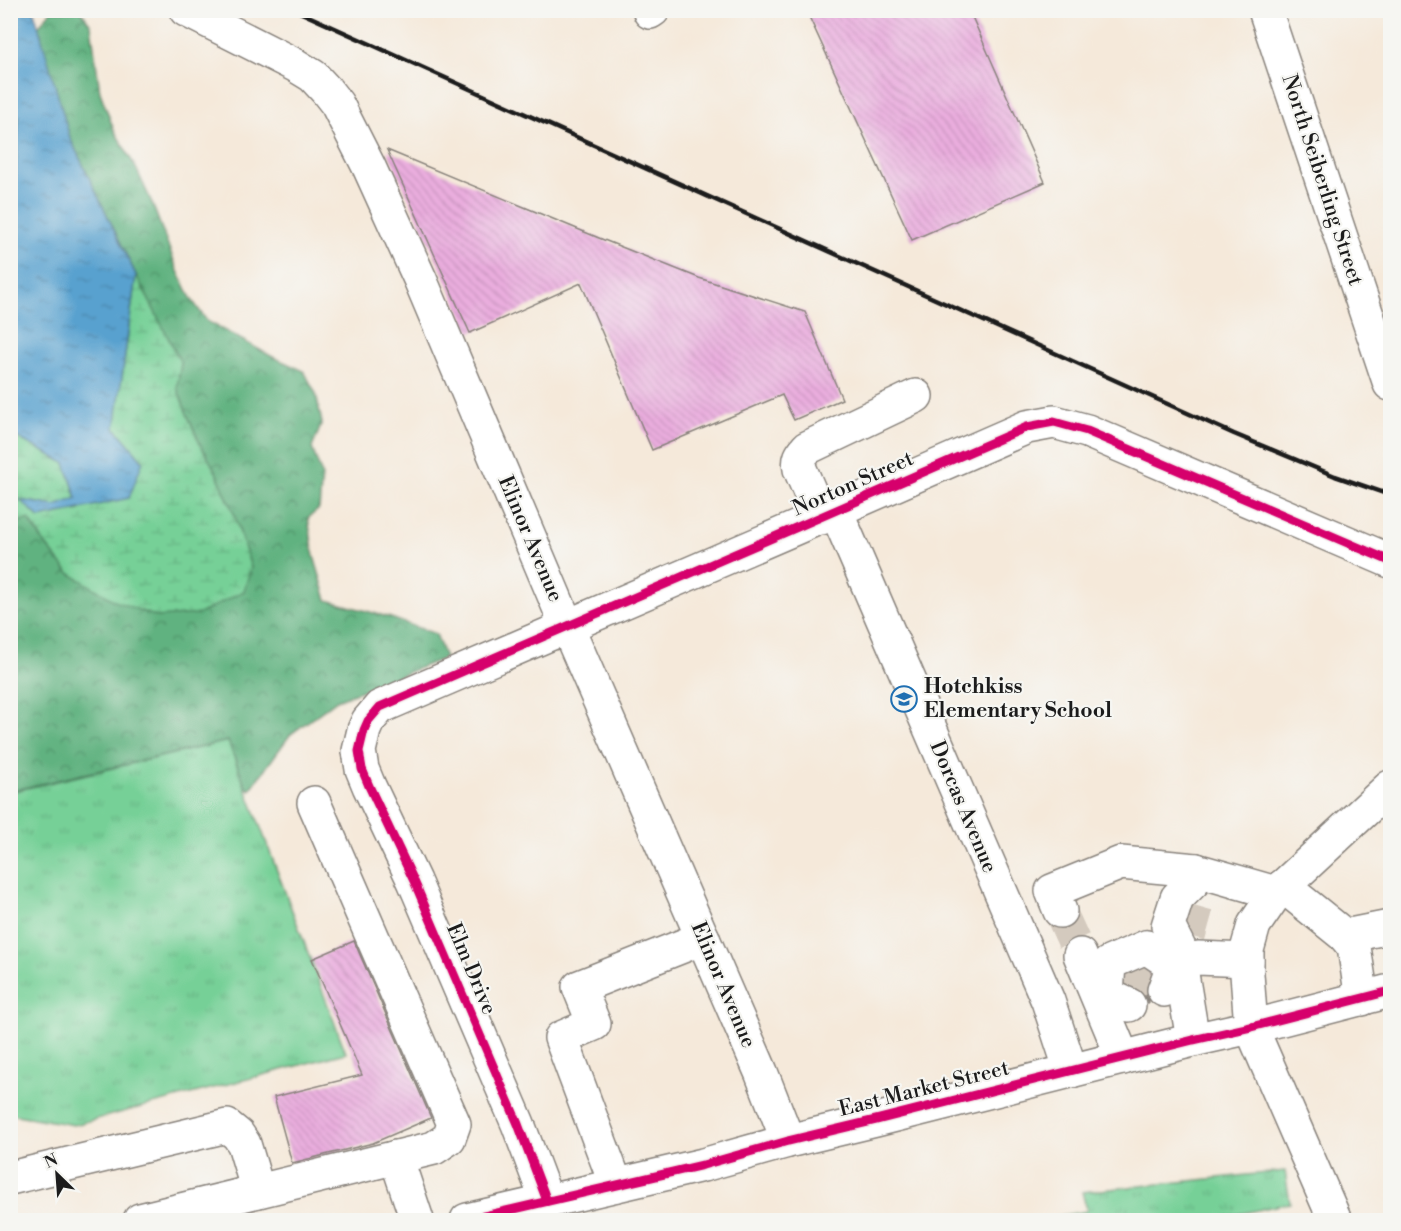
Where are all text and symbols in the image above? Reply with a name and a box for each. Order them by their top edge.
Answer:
street label: North Seiberling Street [1276,71,1369,289]
street label: Norton Street [788,446,918,522]
street label: Elinor Avenue [492,472,568,606]
place label: Hotchkiss Elementary School [924,674,1112,724]
school or university icon: Hotchkiss Elementary School [889,684,919,714]
street label: Dorcas Avenue [924,737,1002,877]
street label: Elinor Avenue [685,918,761,1052]
street label: Elm Drive [440,919,502,1019]
street label: East Market Street [836,1055,1012,1123]
north arrow [27,1144,87,1204]
text: N [41,1149,61,1173]

